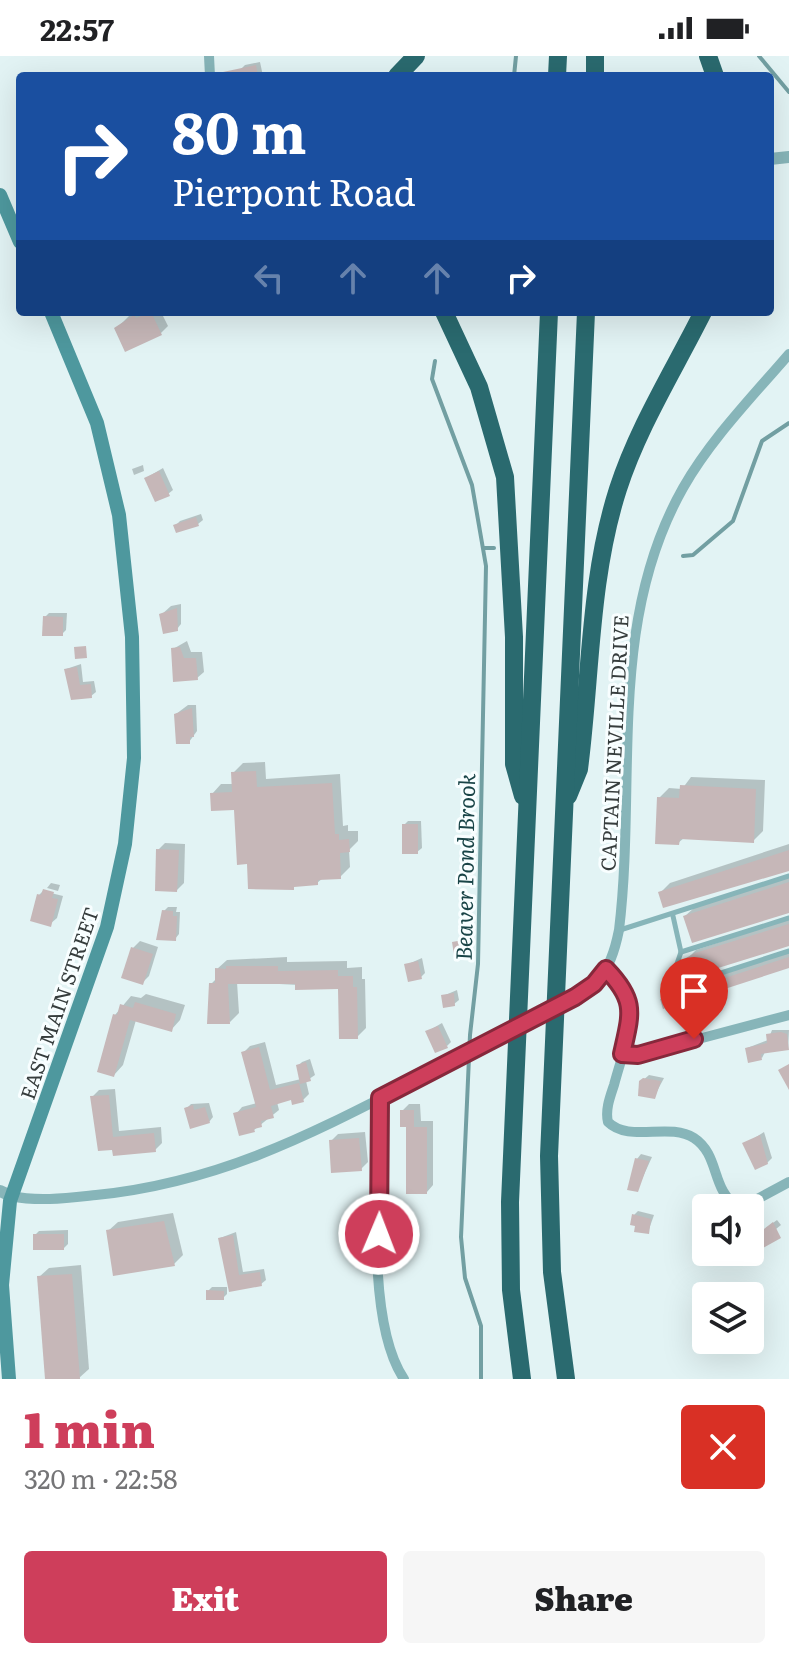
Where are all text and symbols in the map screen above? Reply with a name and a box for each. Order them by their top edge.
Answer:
text: 22:57 [40,6,114,50]
text: 80 m [172,88,307,171]
icon: right [40,104,144,208]
text: Pierpont Road [172,164,416,217]
icon: left [247,256,291,300]
icon: ahead [331,256,375,300]
icon: ahead [415,256,459,300]
icon: right [499,256,543,300]
street label: CAPTAIN NEVILLE DRIVE [591,614,635,872]
water label: Beaver Pond Brook [446,773,482,961]
street label: EAST MAIN STREET [11,903,105,1103]
pin [660,957,728,1039]
icon: arrive [672,969,716,1013]
position arrow [337,1192,421,1276]
map controls [692,1194,764,1354]
button: sound [692,1194,764,1266]
button: layers [692,1282,764,1354]
text: 1 min [24,1392,155,1463]
button: close [681,1405,765,1489]
text: 320 m · 22:58 [24,1458,178,1497]
button: Exit [24,1551,387,1643]
button: Share [403,1551,765,1643]

